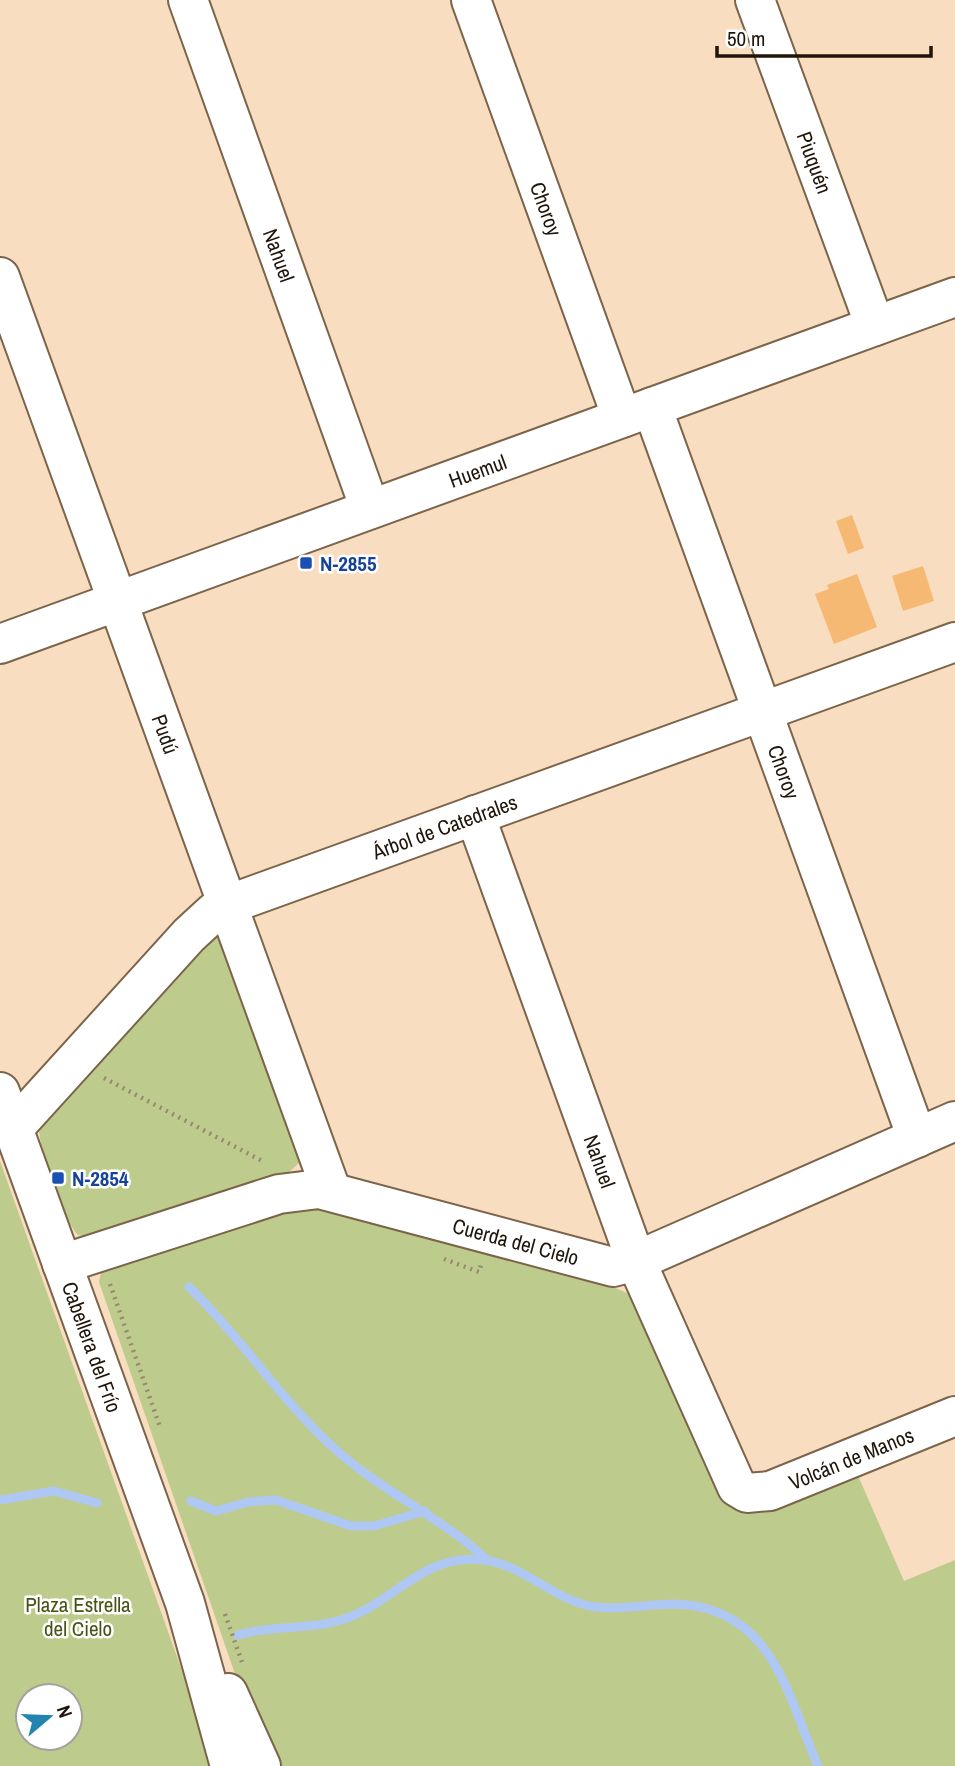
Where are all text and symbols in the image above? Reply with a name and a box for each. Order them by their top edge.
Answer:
scale bar [717,14,930,58]
text: 50 m [727,24,765,53]
street label: Piuquén [790,127,839,197]
street label: Choroy [523,178,570,240]
street label: Nahuel [256,225,302,286]
street label: Huemul [445,447,510,494]
place label: N-2855 [320,549,377,578]
marker: N-2855 [298,555,314,571]
street label: Pudú [145,710,186,758]
street label: Choroy [761,741,807,803]
street label: Árbol de Catedrales [367,787,521,866]
street label: Nahuel [577,1131,623,1192]
place label: N-2854 [72,1164,129,1193]
marker: N-2854 [50,1170,66,1186]
street label: Cuerda del Cielo [450,1211,582,1272]
street label: Cabellera del Frío [55,1277,129,1416]
street label: Volcán de Manos [784,1420,918,1496]
park label: Plaza Estrella del Cielo [25,1590,131,1643]
north arrow [14,1682,84,1752]
text: N [51,1702,79,1721]

